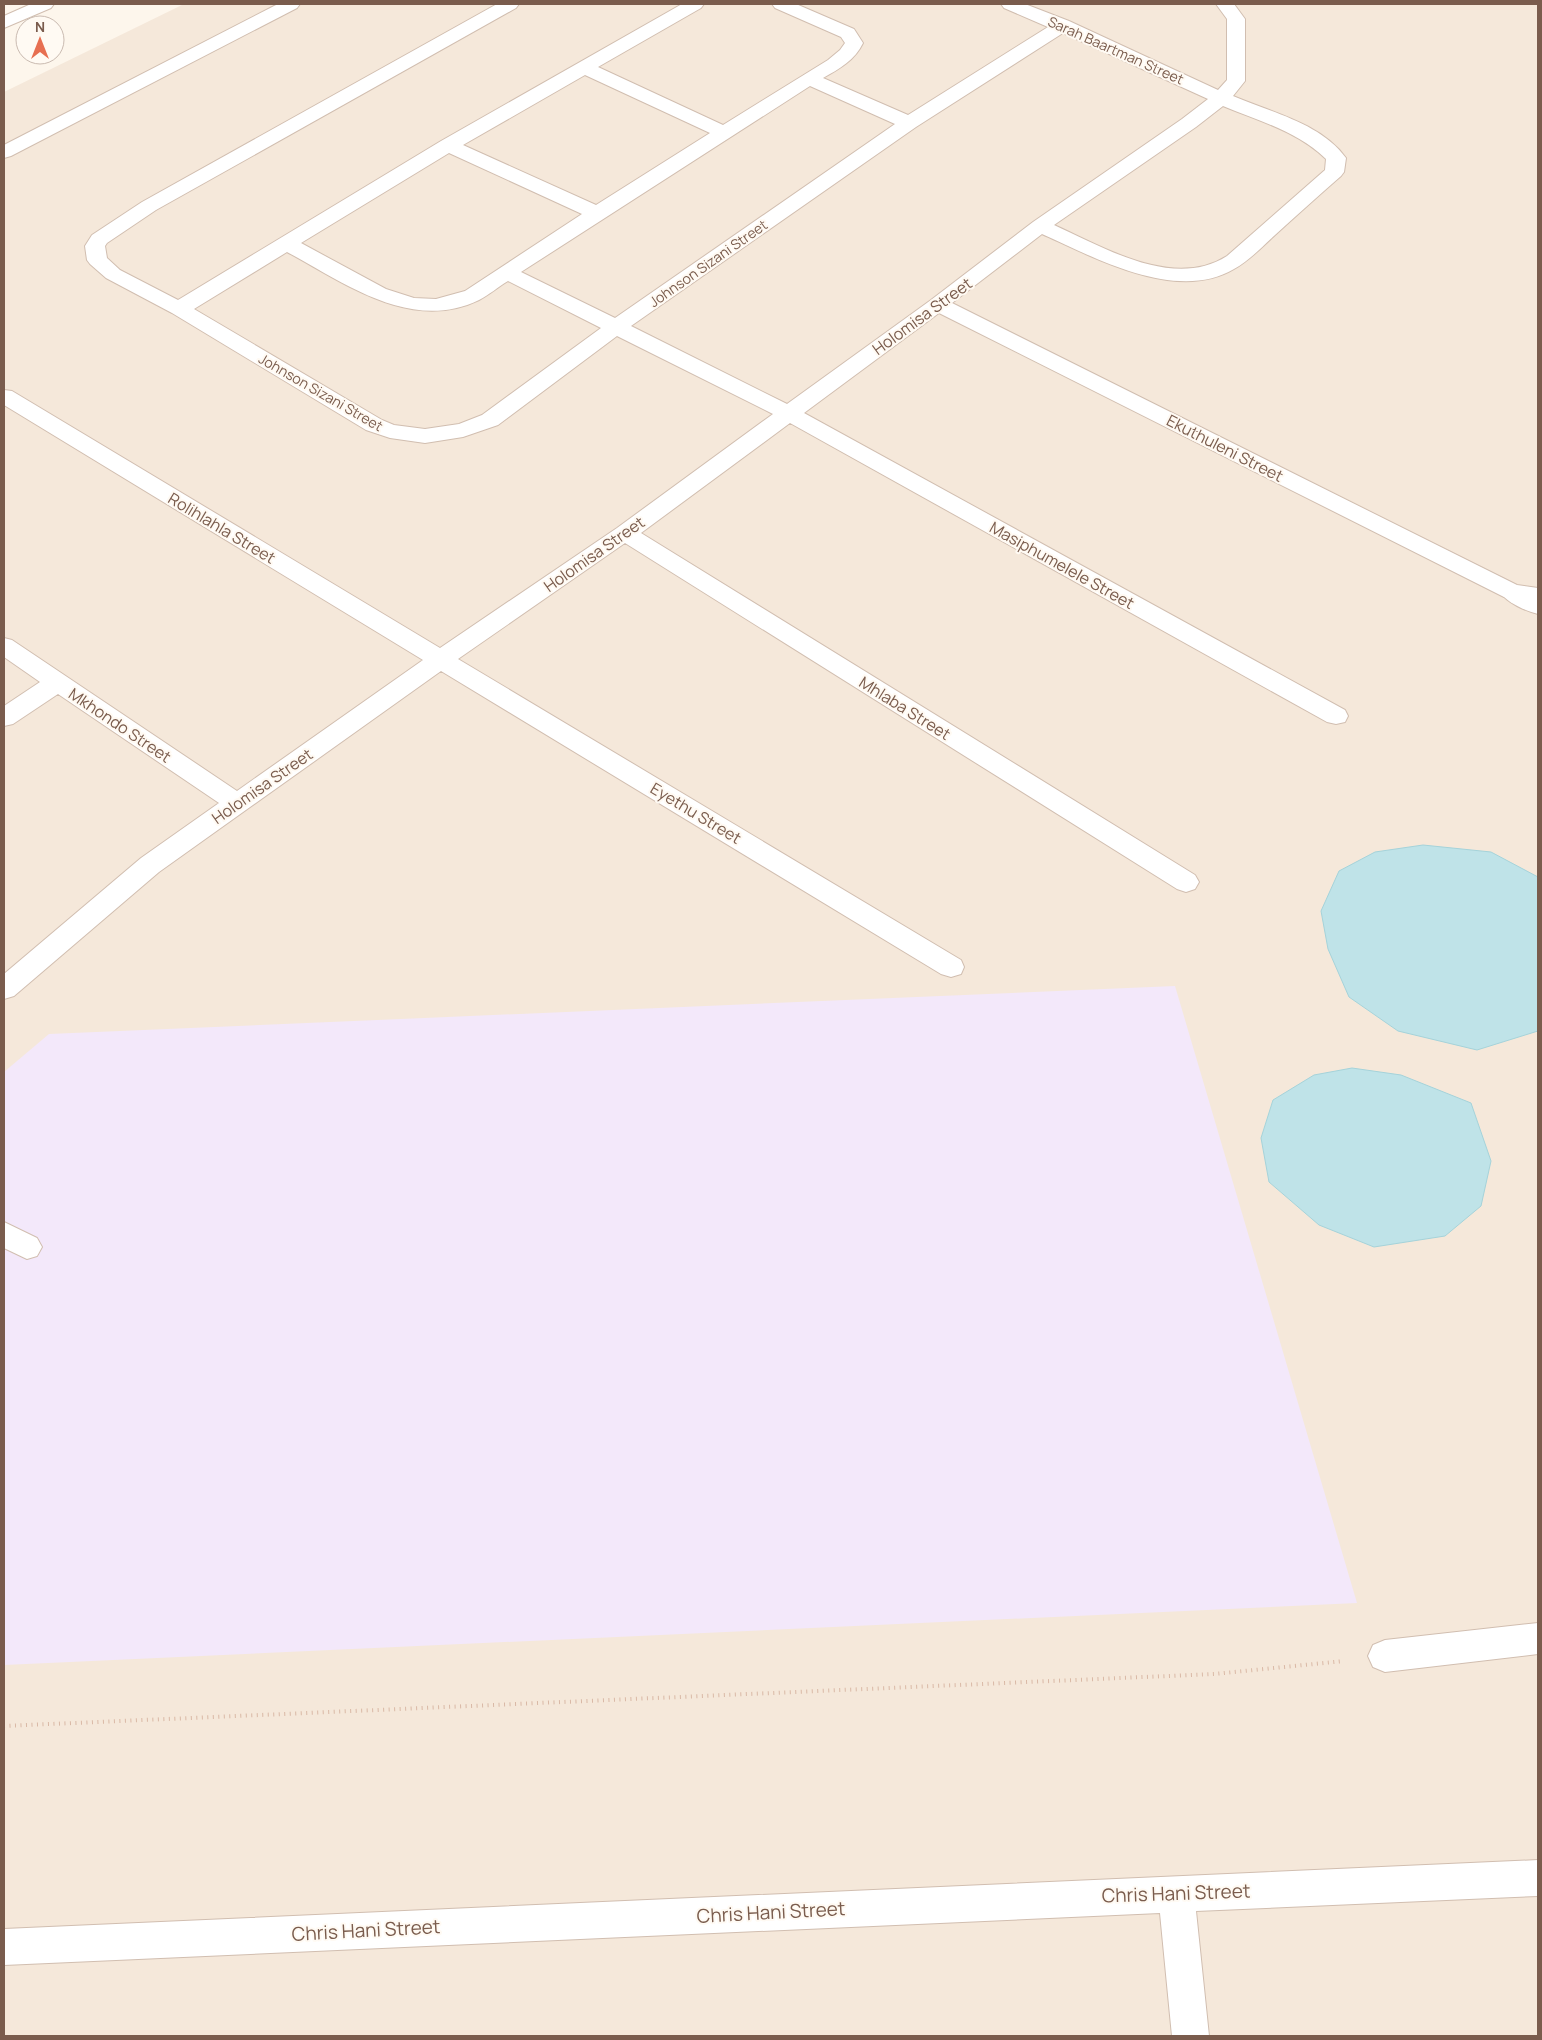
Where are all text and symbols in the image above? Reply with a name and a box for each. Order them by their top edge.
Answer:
street label: Sarah Baartman Street [1045,11,1187,89]
north arrow [15,15,65,65]
text: N [35,17,45,36]
street label: Johnson Sizani Street [645,215,771,311]
street label: Holomisa Street [868,272,976,360]
street label: Johnson Sizani Street [255,349,387,436]
street label: Ekuthuleni Street [1163,409,1287,487]
street label: Rolihlahla Street [164,487,280,569]
street label: Holomisa Street [539,511,649,597]
street label: Masiphumelele Street [986,516,1138,614]
street label: Mhlaba Street [855,671,955,745]
street label: Mkhondo Street [65,683,175,767]
street label: Holomisa Street [207,743,317,829]
street label: Eyethu Street [647,777,745,849]
street label: Chris Hani Street [1101,1877,1251,1909]
street label: Chris Hani Street [696,1895,846,1929]
street label: Chris Hani Street [291,1913,441,1947]

